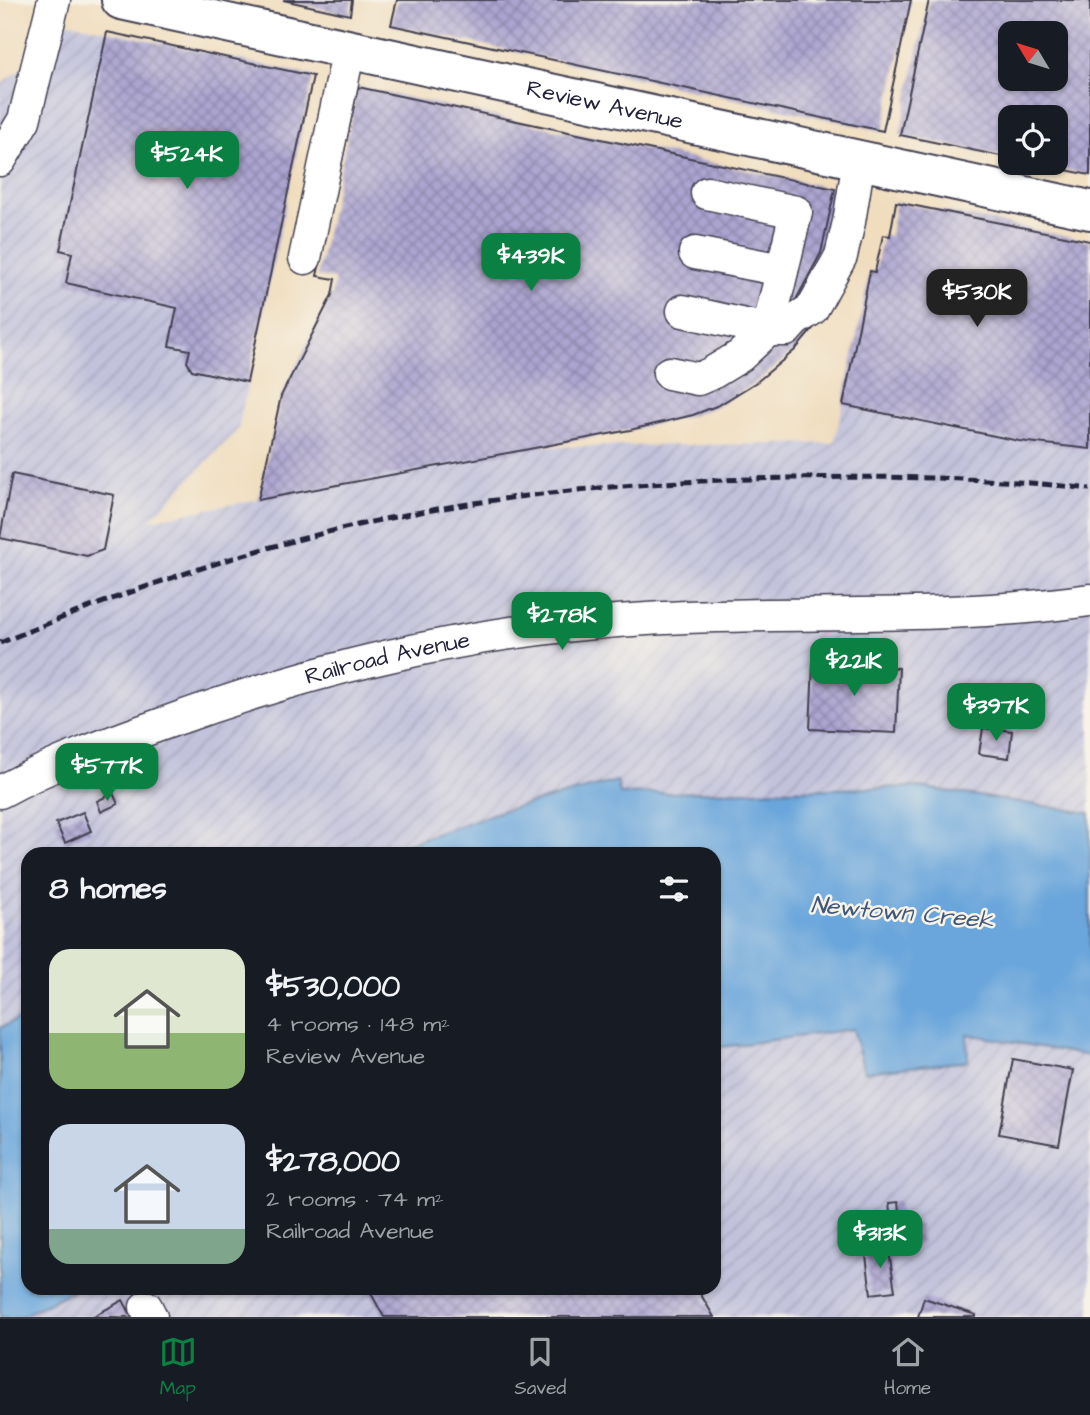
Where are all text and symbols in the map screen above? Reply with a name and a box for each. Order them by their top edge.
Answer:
north arrow [998,21,1068,91]
map controls [998,21,1068,175]
street label: Review Avenue [524,72,686,137]
button: locate [998,105,1068,175]
pin: $524K [138,132,236,191]
text: $524K [151,138,223,170]
pin: $439K [482,233,580,293]
text: $439K [497,240,565,272]
pin: $530K [928,270,1026,329]
text: $530K [942,276,1012,308]
pin: $278K [513,592,611,652]
text: $278K [528,599,596,631]
street label: Railroad Avenue [301,624,472,693]
pin: $221K [805,638,903,698]
text: $221K [826,645,882,677]
pin: $397K [947,684,1045,743]
text: $397K [963,690,1029,722]
pin: $577K [58,744,156,803]
text: $577K [71,750,143,782]
text: 8 homes [49,868,167,910]
icon: filters [655,870,693,908]
water label: Newtown Creek [810,888,996,938]
text: $530,000 [266,966,400,1008]
icon: home [105,977,189,1061]
text: 4 rooms · 148 m² [266,1008,450,1040]
text: Review Avenue [266,1040,425,1072]
text: $278,000 [266,1141,400,1183]
icon: home [105,1152,189,1236]
text: 2 rooms · 74 m² [266,1183,444,1215]
pin: $313K [831,1210,929,1270]
text: Railroad Avenue [266,1215,434,1247]
text: $313K [853,1217,907,1249]
tab: Map [159,1333,197,1402]
tab: Saved [514,1333,566,1402]
tab: Home [884,1333,931,1402]

